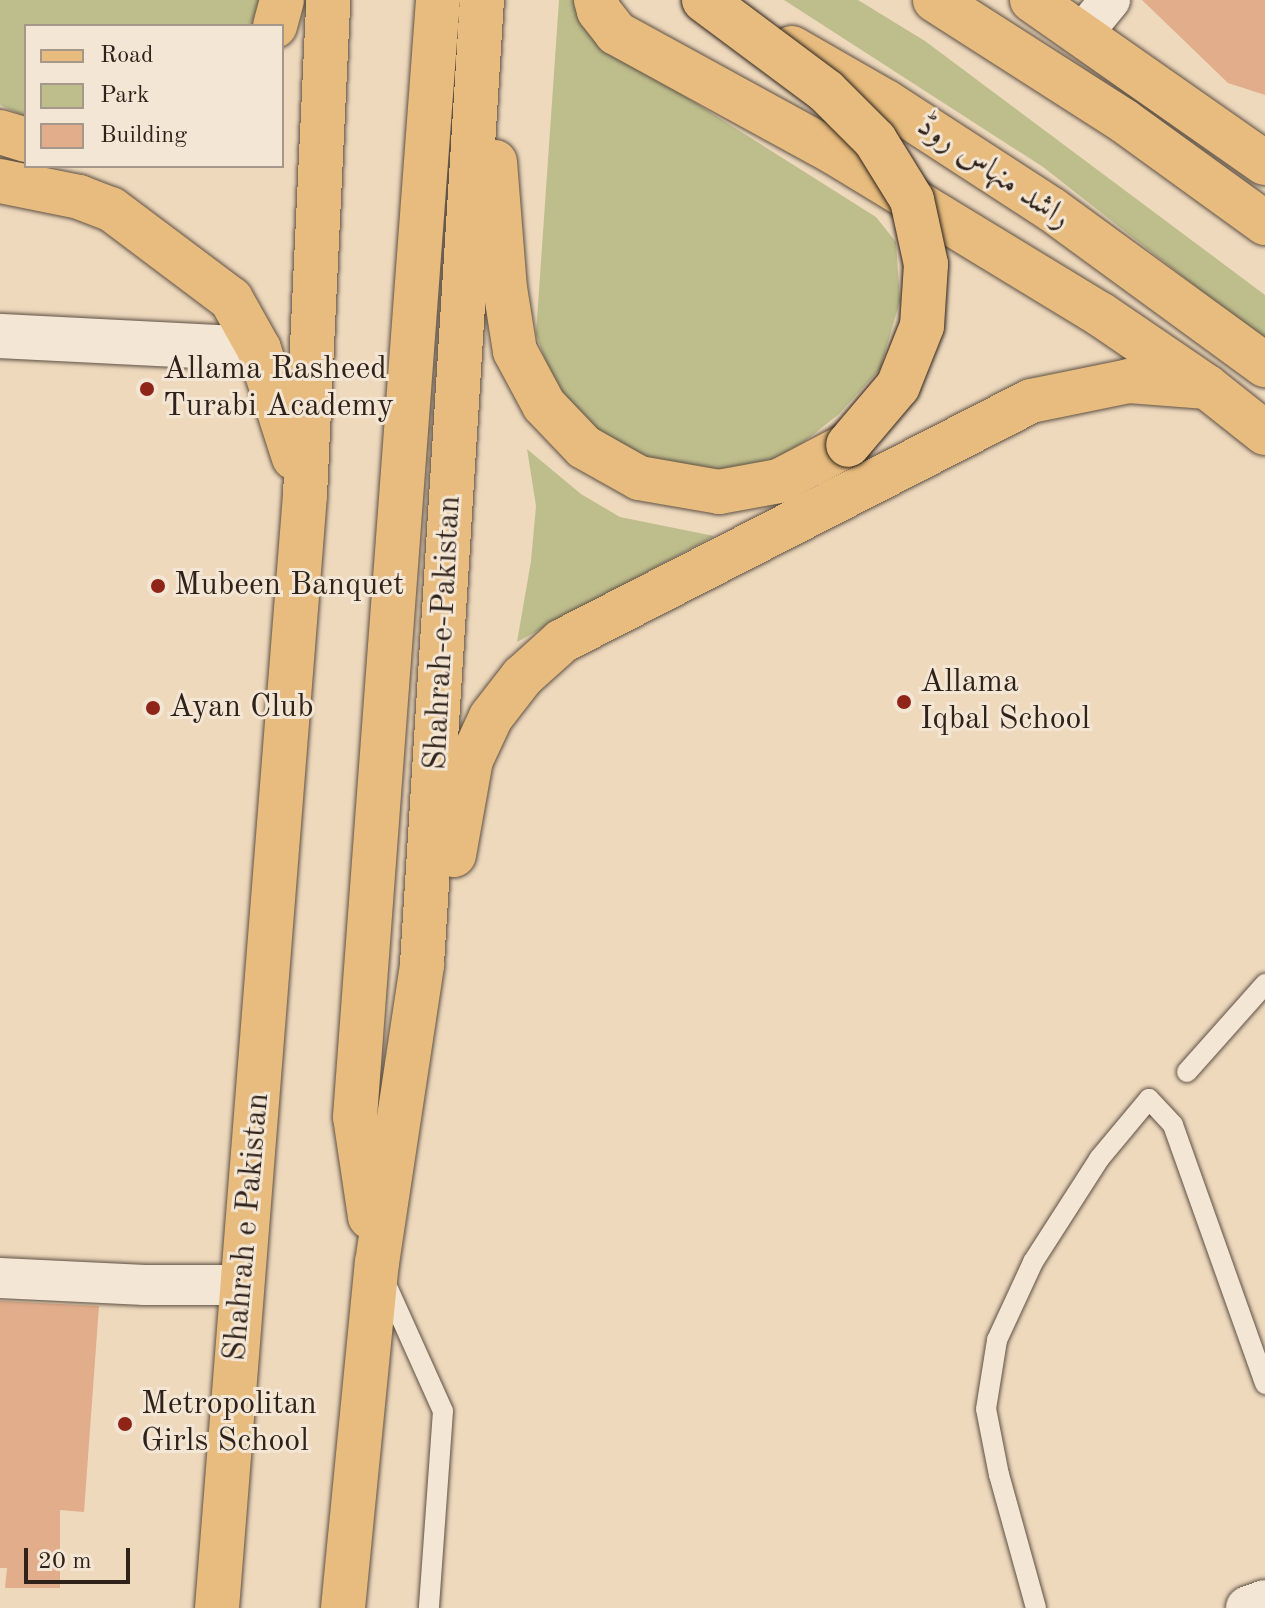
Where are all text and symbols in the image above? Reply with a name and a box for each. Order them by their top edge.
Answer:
legend [24,24,284,168]
text: Road [100,44,153,68]
text: Park [100,84,149,108]
street label: راشد منہاس روڈ [909,108,1077,238]
text: Building [100,124,187,148]
place label: Allama Rasheed Turabi Academy [163,352,394,427]
marker: Allama Rasheed Turabi Academy [138,380,156,398]
street label: Shahrah-e-Pakistan [418,495,470,771]
place label: Mubeen Banquet [174,567,404,605]
marker: Mubeen Banquet [149,577,167,595]
place label: Allama Iqbal School [920,665,1090,740]
place label: Ayan Club [169,689,314,727]
marker: Allama Iqbal School [895,693,913,711]
marker: Ayan Club [144,699,162,717]
street label: Shahrah e Pakistan [217,1091,279,1363]
place label: Metropolitan Girls School [141,1387,317,1462]
marker: Metropolitan Girls School [116,1415,134,1433]
scale bar [28,1532,134,1582]
text: 20 m [38,1550,92,1574]

